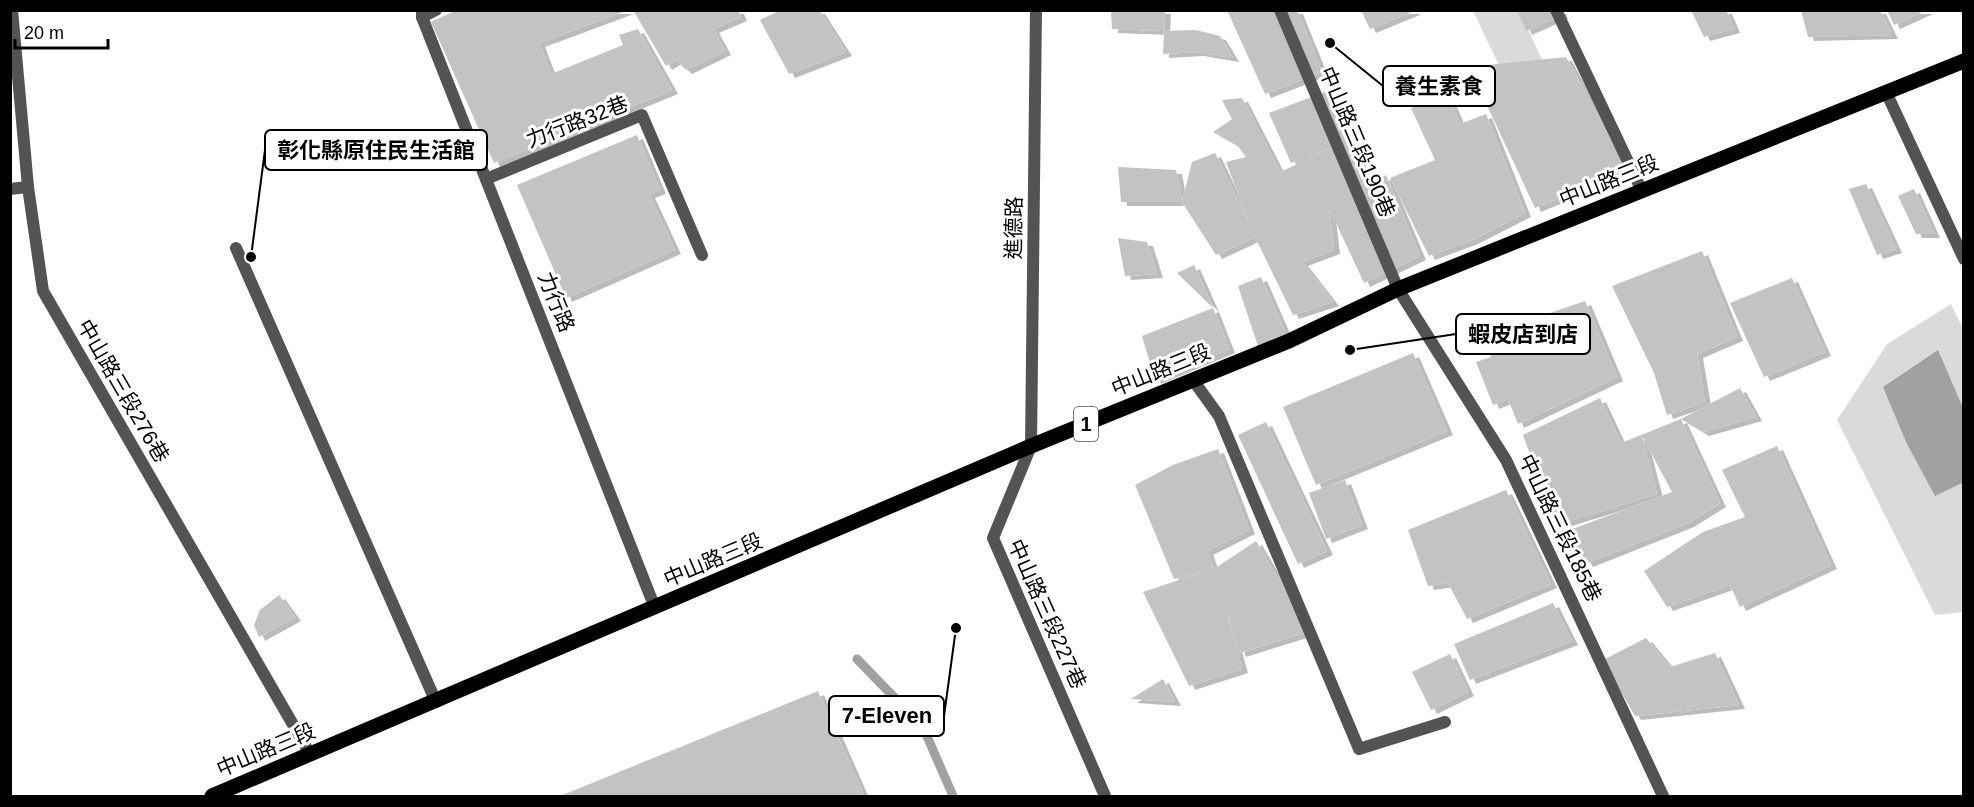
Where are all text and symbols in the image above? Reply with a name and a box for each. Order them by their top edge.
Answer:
scale bar [15,12,108,50]
text: 20 m [24,23,64,43]
street label: 中山路三段190巷 [1315,63,1400,220]
callout: 養生素食 [1383,66,1495,106]
text: 養生素食 [1395,74,1483,99]
street label: 力行路32巷 [523,92,631,152]
callout: 彰化縣原住民生活館 [265,130,487,170]
text: 彰化縣原住民生活館 [277,138,475,163]
street label: 中山路三段 [1556,150,1662,211]
street label: 進德路 [1001,196,1026,260]
street label: 力行路 [534,268,579,335]
callout: 蝦皮店到店 [1456,314,1590,354]
street label: 中山路三段276巷 [73,315,174,466]
text: 蝦皮店到店 [1468,322,1578,347]
street label: 中山路三段 [1108,339,1214,400]
road number: 1 [1074,407,1098,441]
street label: 中山路三段185巷 [1515,450,1606,605]
street label: 中山路三段 [660,528,766,591]
street label: 中山路三段227巷 [1004,536,1091,692]
callout: 7-Eleven [829,696,944,736]
text: 7-Eleven [842,703,932,728]
street label: 中山路三段 [213,718,319,781]

